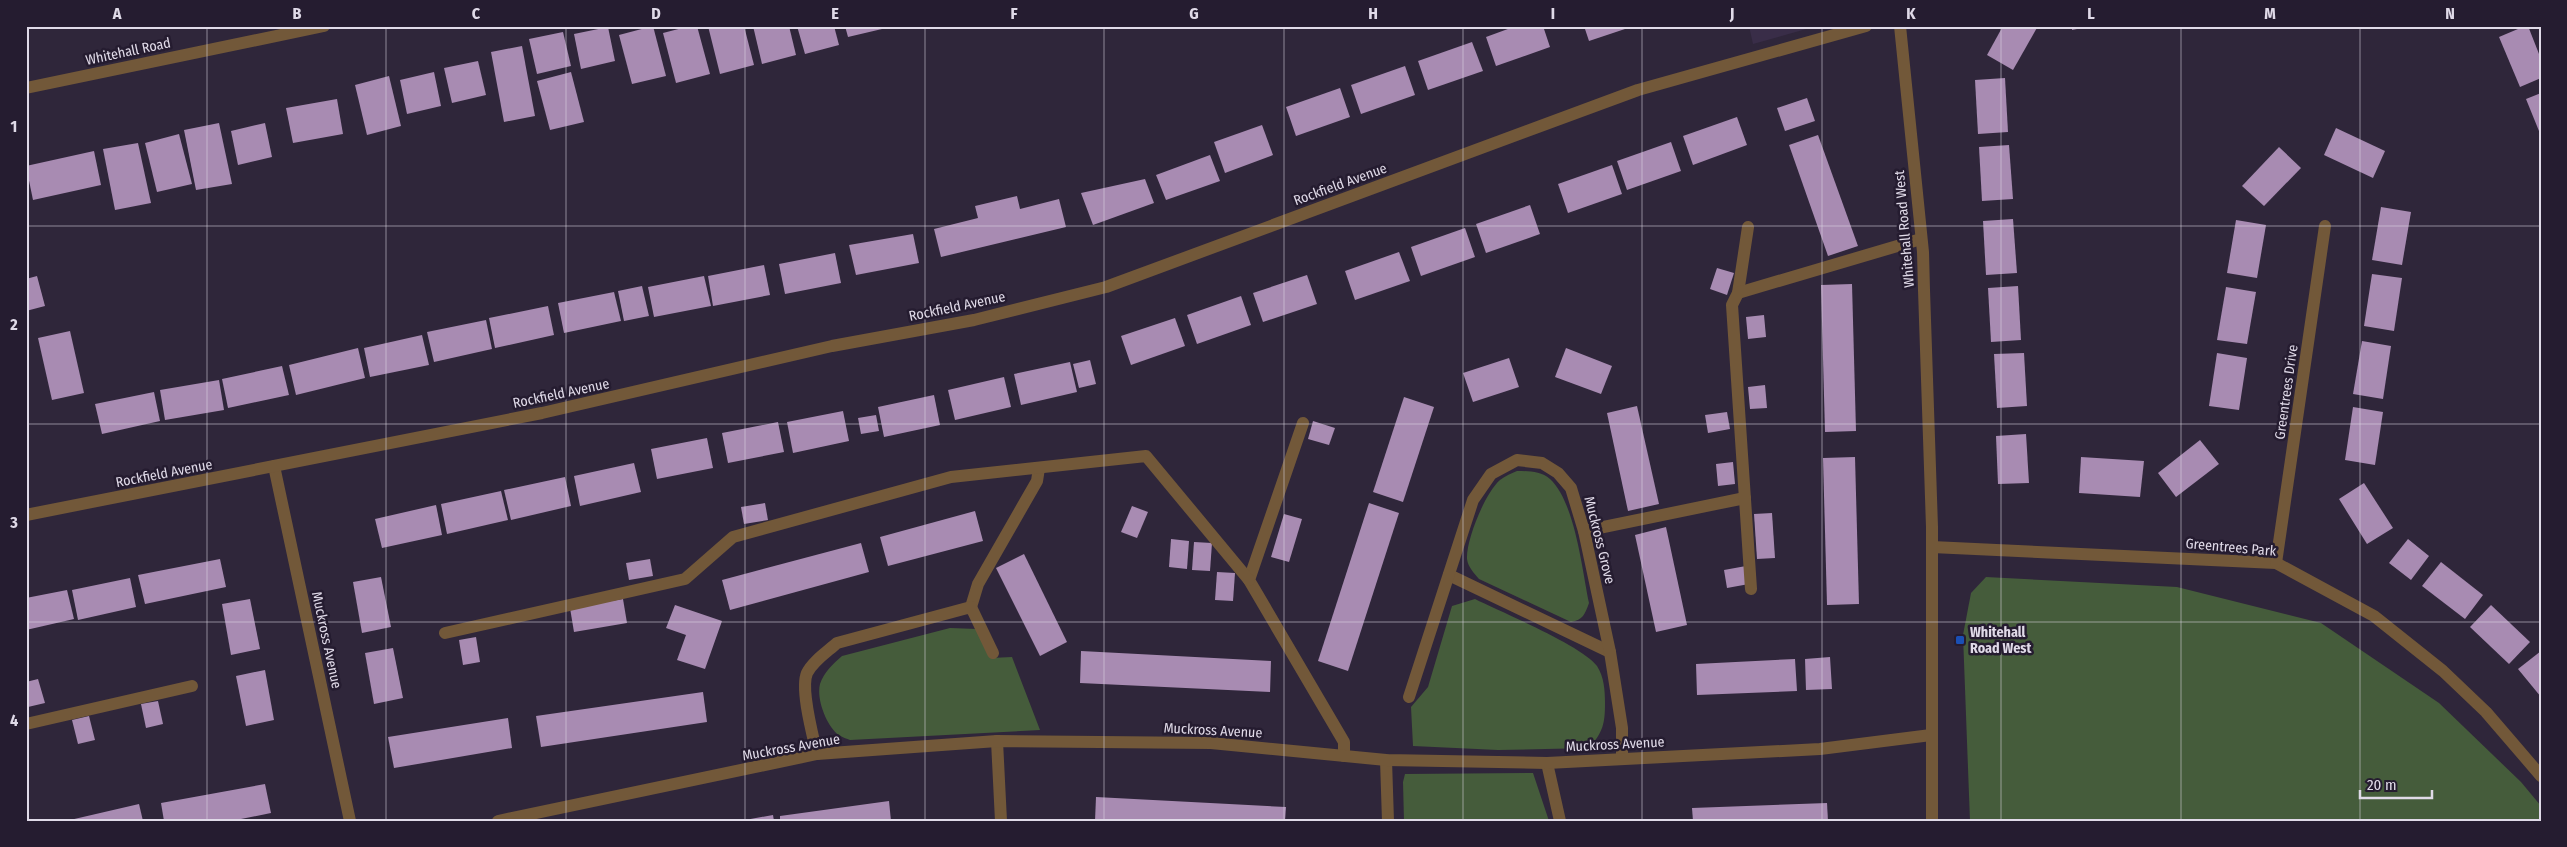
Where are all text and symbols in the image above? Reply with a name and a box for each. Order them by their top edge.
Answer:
text: A [112,4,122,23]
text: B [293,4,302,23]
text: C [472,4,481,23]
text: D [651,4,661,23]
text: E [831,4,839,23]
text: F [1010,4,1018,23]
text: G [1189,4,1199,23]
text: H [1368,4,1378,23]
text: I [1551,4,1555,23]
text: J [1729,4,1734,23]
text: K [1906,4,1916,23]
text: L [2087,4,2095,23]
text: M [2264,4,2276,23]
text: N [2445,4,2455,23]
street label: Whitehall Road [84,34,172,69]
text: 1 [11,117,17,136]
street label: Rockfield Avenue [1291,160,1389,209]
street label: Whitehall Road West [1891,169,1918,288]
street label: Rockfield Avenue [907,288,1007,325]
text: 2 [9,315,18,334]
street label: Greentrees Drive [2271,344,2302,441]
street label: Rockfield Avenue [511,375,611,412]
street label: Rockfield Avenue [114,456,214,491]
street label: Muckross Grove [1580,495,1619,586]
text: 3 [9,513,18,532]
street label: Greentrees Park [2185,535,2277,560]
street label: Muckross Avenue [308,590,345,690]
place label: Whitehall Road West [1970,624,2032,657]
marker: Whitehall Road West [1954,634,1966,646]
text: 4 [10,711,18,730]
street label: Muckross Avenue [1163,719,1263,742]
street label: Muckross Avenue [741,731,841,764]
street label: Muckross Avenue [1565,733,1665,756]
scale bar [2360,767,2432,799]
text: 20 m [2367,776,2397,794]

